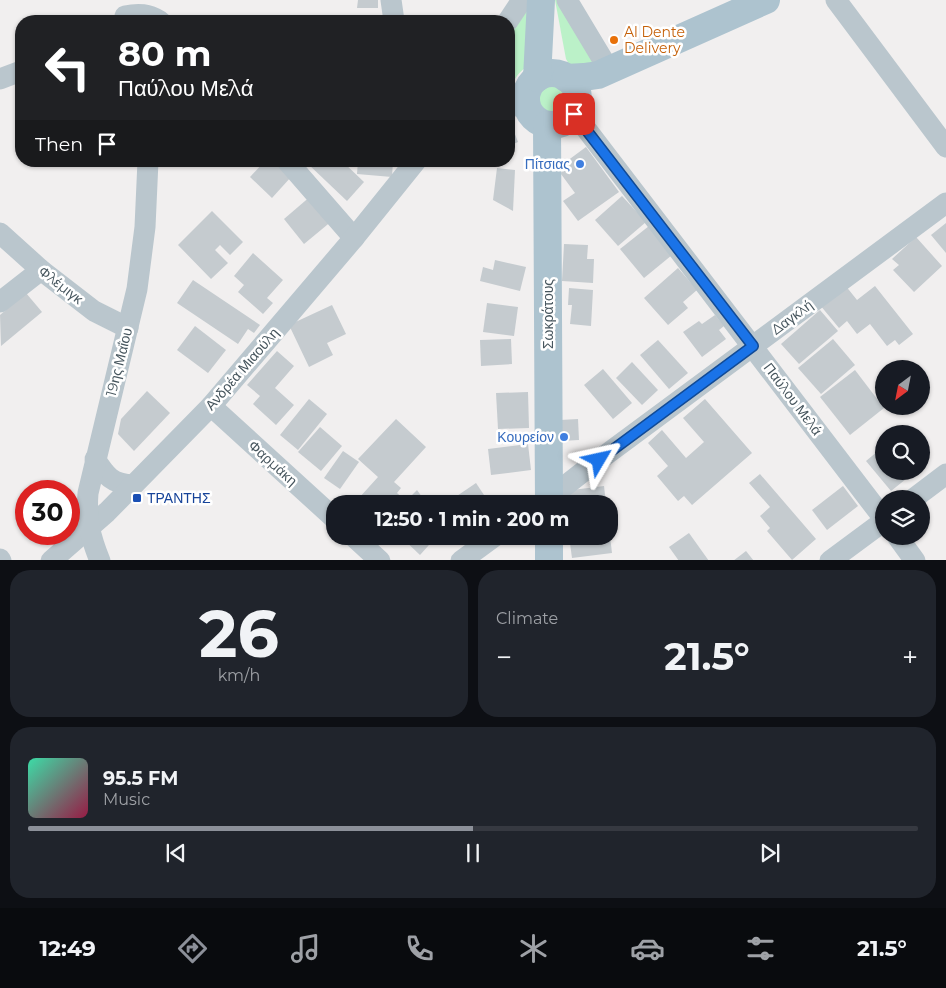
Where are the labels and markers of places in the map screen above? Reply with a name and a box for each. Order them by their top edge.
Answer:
place label: Al Dente Delivery [624,23,685,57]
marker: Al Dente Delivery [608,34,620,46]
pin [553,93,595,135]
place label: Πίτσιας [525,155,570,173]
marker: Πίτσιας [574,158,586,170]
place label: Κουρείον [497,428,554,446]
marker: Κουρείον [558,431,570,443]
place label: ΤΡΑΝΤΗΣ [147,489,211,507]
marker: ΤΡΑΝΤΗΣ [131,492,143,504]

